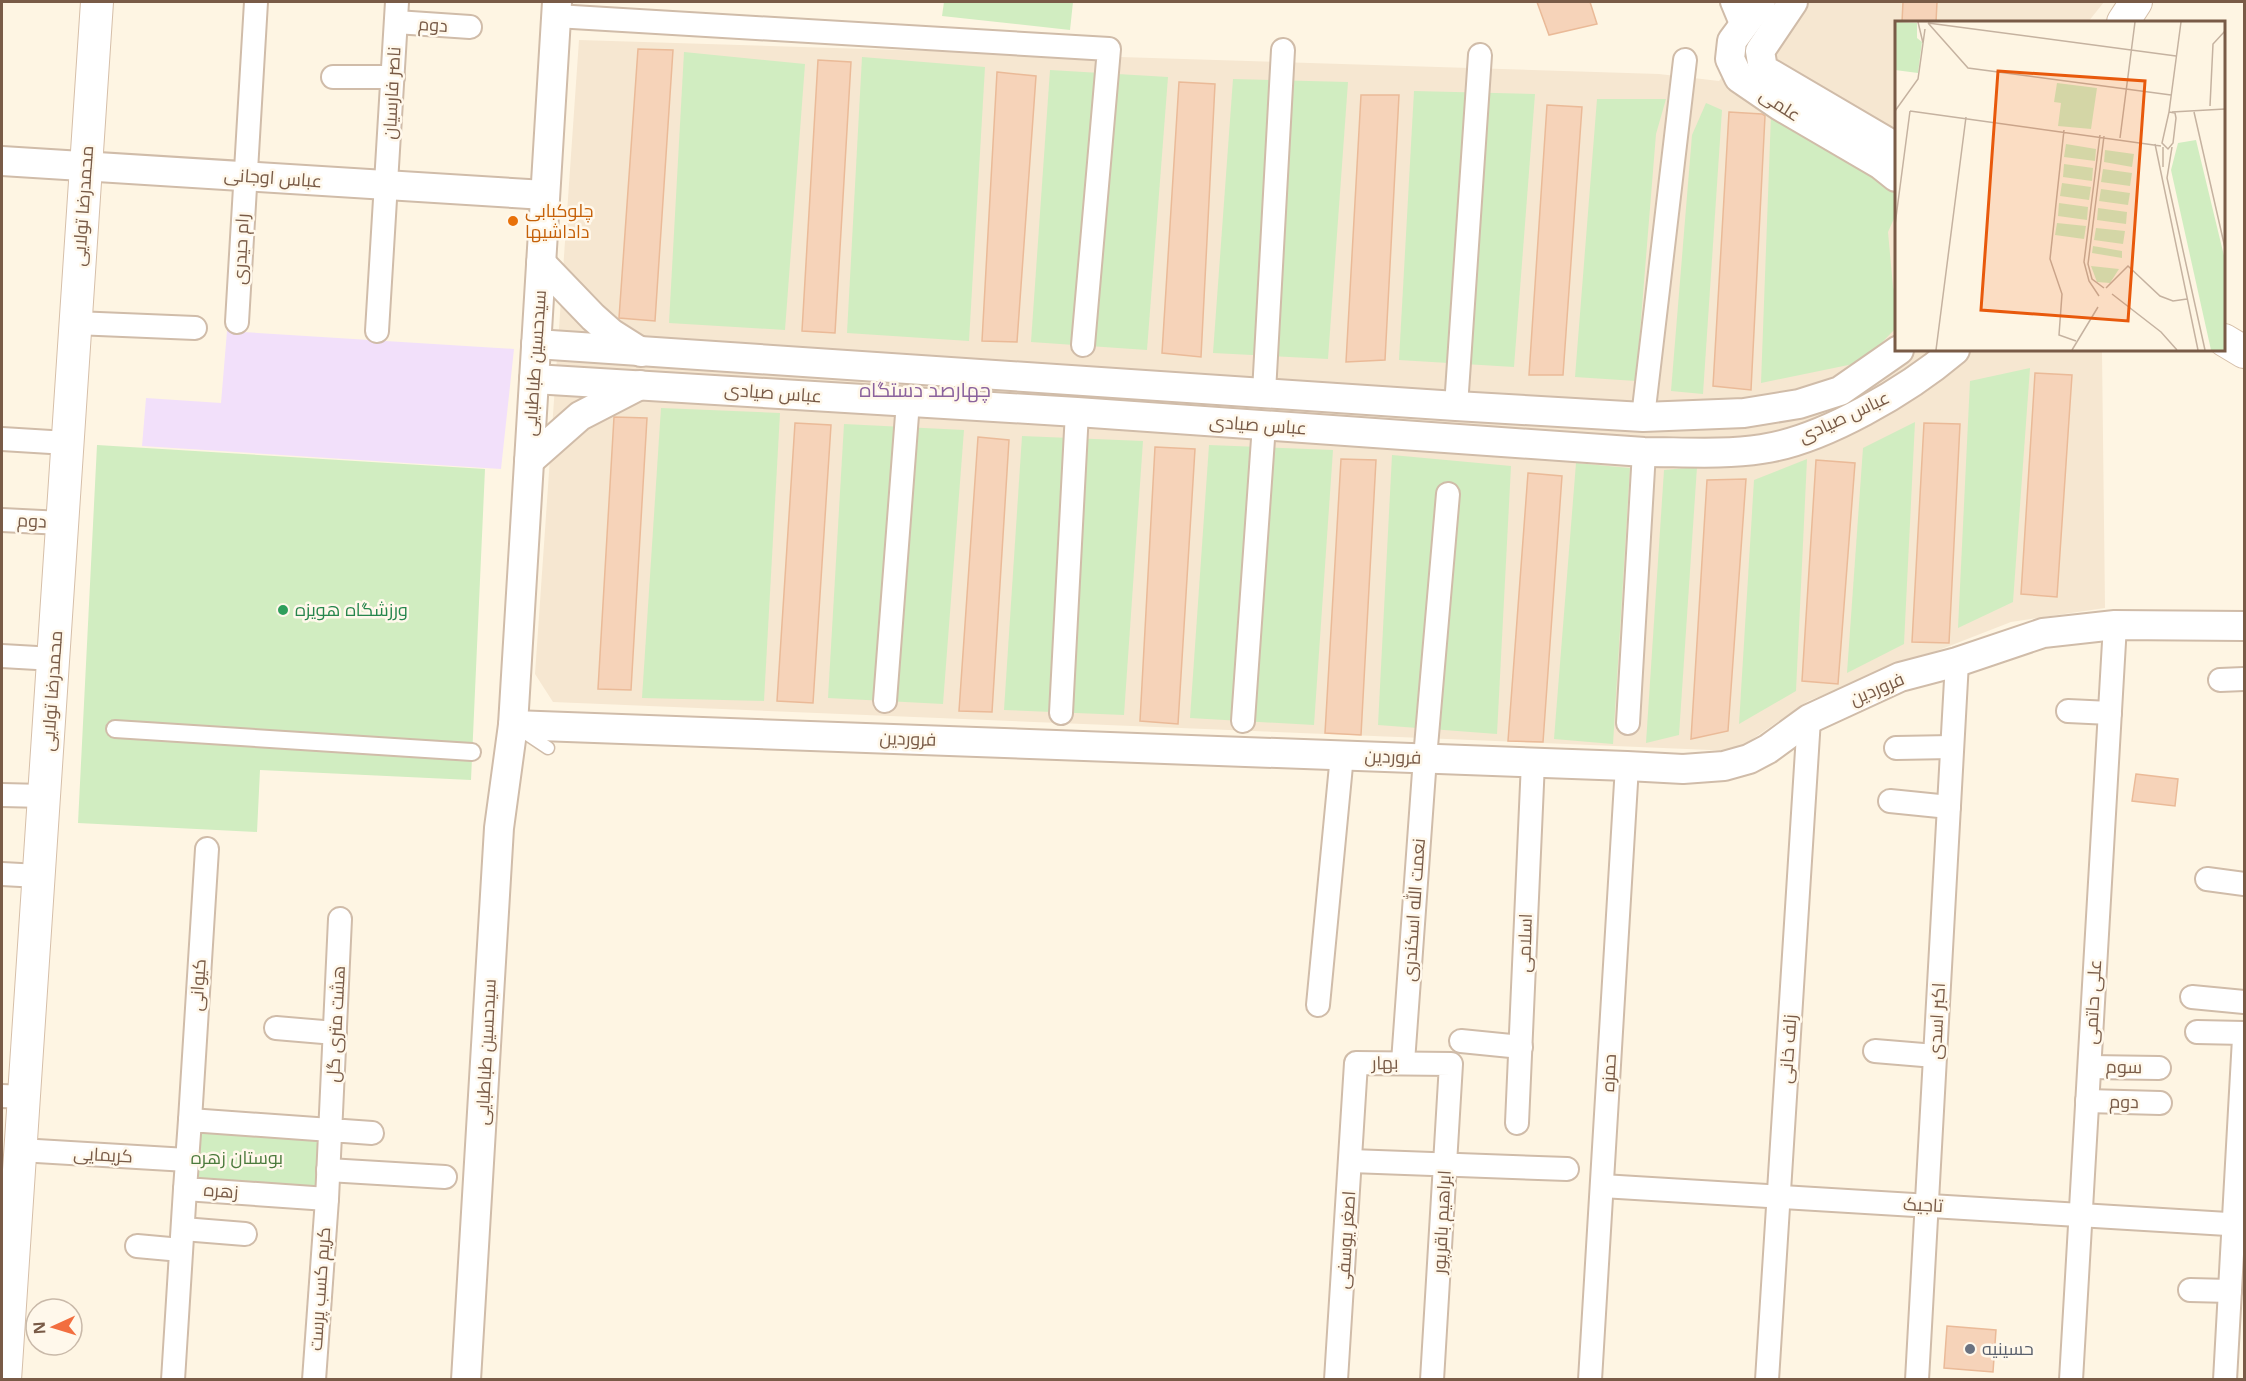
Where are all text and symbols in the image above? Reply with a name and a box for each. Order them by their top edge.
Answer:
street label: دوم [417,11,449,38]
inset map [1895,21,2225,351]
street label: ناصر فارسیان [377,46,405,140]
street label: علمی [1755,82,1806,126]
street label: محمدرضا تولایی [66,145,98,267]
street label: عباس اوجانی [223,162,323,192]
place label: چلوکبابی داداشیها [525,198,594,243]
street label: رام حیدری [226,213,255,285]
marker: چلوکبابی داداشیها [506,214,520,228]
street label: سیدحسین طباطبایی [517,289,551,437]
district label: چهارصد دستگاه [859,376,991,403]
street label: عباس صیادی [723,377,823,407]
street label: عباس صیادی [1794,385,1893,448]
street label: عباس صیادی [1208,409,1308,439]
street label: دوم [17,507,48,534]
place label: ورزشگاه هویزه [295,597,408,621]
marker: ورزشگاه هویزه [276,603,290,617]
street label: محمدرضا تولایی [35,630,67,752]
street label: فروردین [1846,666,1908,710]
street label: فروردین [879,725,937,751]
street label: فروردین [1364,743,1422,769]
street label: نعمت الله اسکندری [1396,837,1430,982]
street label: اسلامی [1511,913,1537,973]
street label: کیوانی [183,958,211,1012]
street label: علی حاتمی [2078,959,2106,1045]
street label: هشت متری گل [320,965,350,1083]
street label: سیدحسین طباطبایی [469,978,501,1126]
street label: اکبر اسدی [1922,982,1950,1060]
street label: زلف خانی [1773,1013,1801,1084]
street label: بهار [1370,1050,1399,1074]
street label: حمزه [1595,1053,1621,1093]
street label: سوم [2106,1054,2143,1079]
street label: دوم [2109,1089,2139,1114]
street label: کریمایی [73,1140,133,1168]
park label: بوستان زهره [191,1145,283,1169]
street label: ابراهیم باقرپور [1426,1169,1457,1276]
street label: زهره [203,1177,239,1203]
street label: اصغر یوسفی [1330,1190,1360,1290]
street label: تاجیک [1902,1191,1944,1217]
street label: کریم کسب پرست [303,1226,336,1352]
north arrow [24,1297,84,1357]
text: N [28,1321,50,1335]
place label: حسینیه [1982,1336,2034,1360]
marker: حسینیه [1963,1342,1977,1356]

